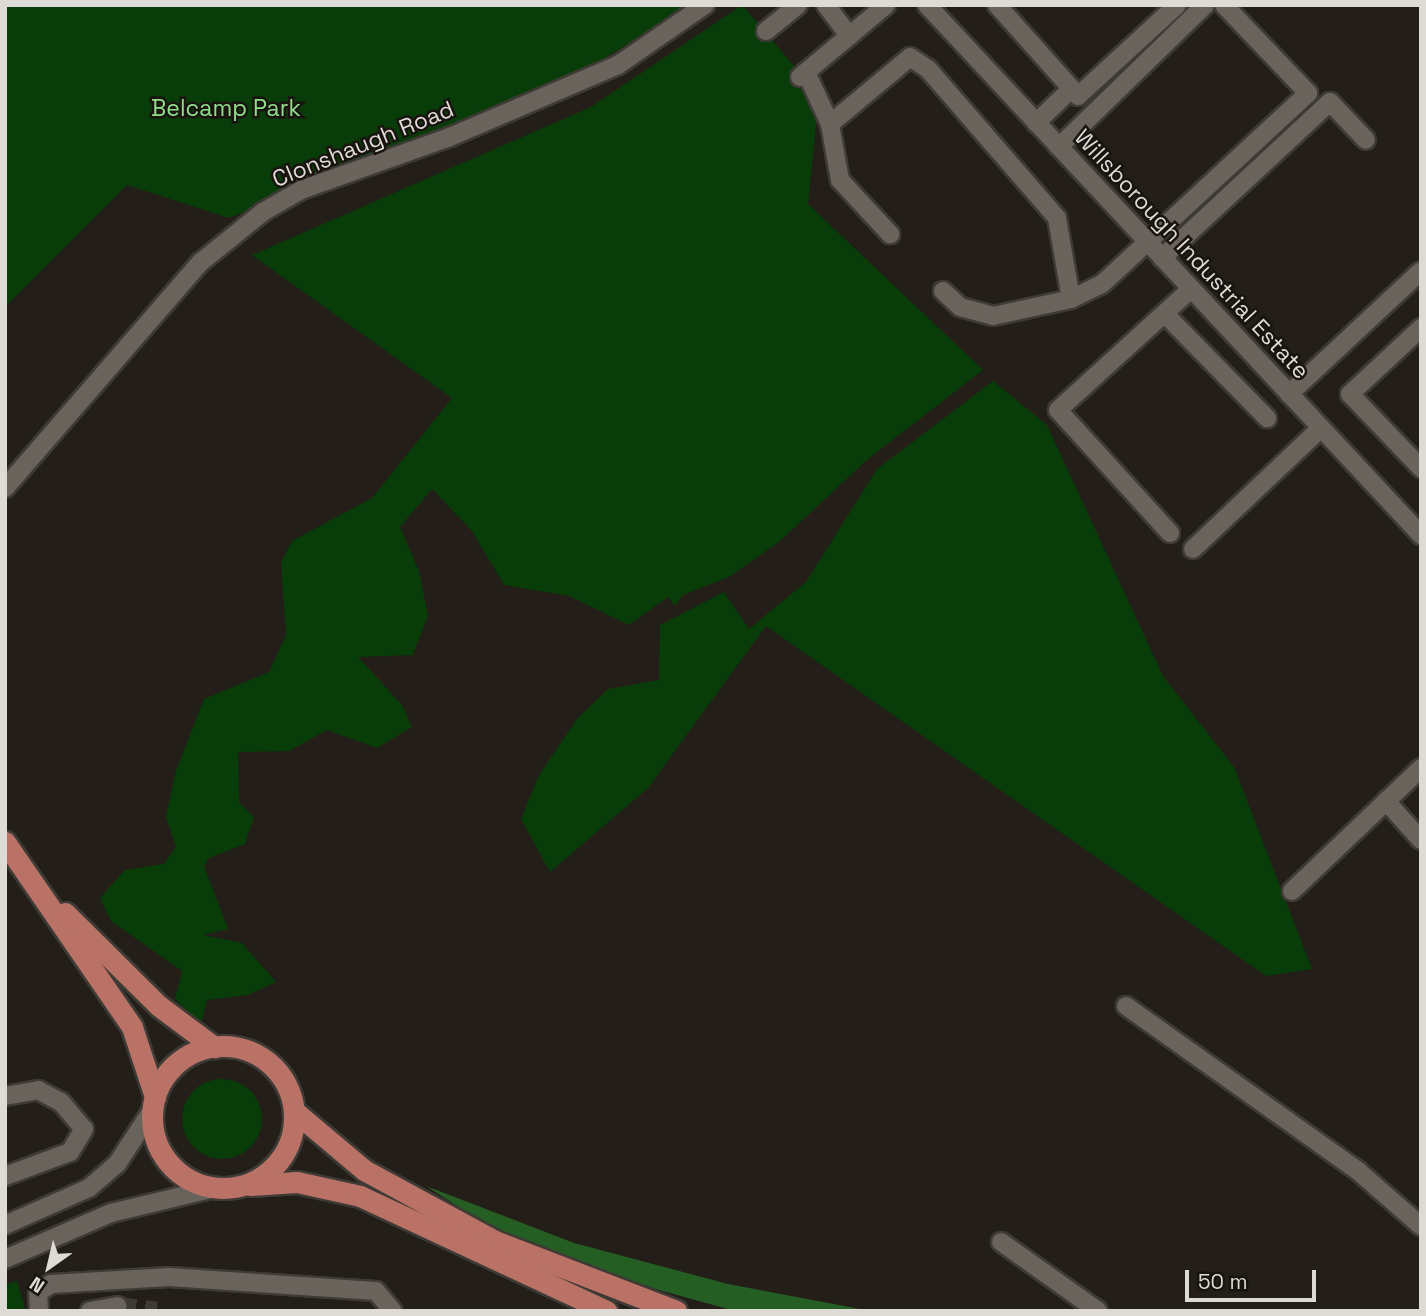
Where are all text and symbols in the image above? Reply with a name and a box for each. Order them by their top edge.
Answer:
park label: Belcamp Park [151,94,301,122]
street label: Clonshaugh Road [268,95,458,193]
street label: Willsborough Industrial Estate [1069,123,1315,385]
north arrow [14,1232,84,1302]
scale bar [1188,1256,1319,1300]
text: 50 m [1198,1268,1248,1295]
text: N [25,1271,49,1299]

